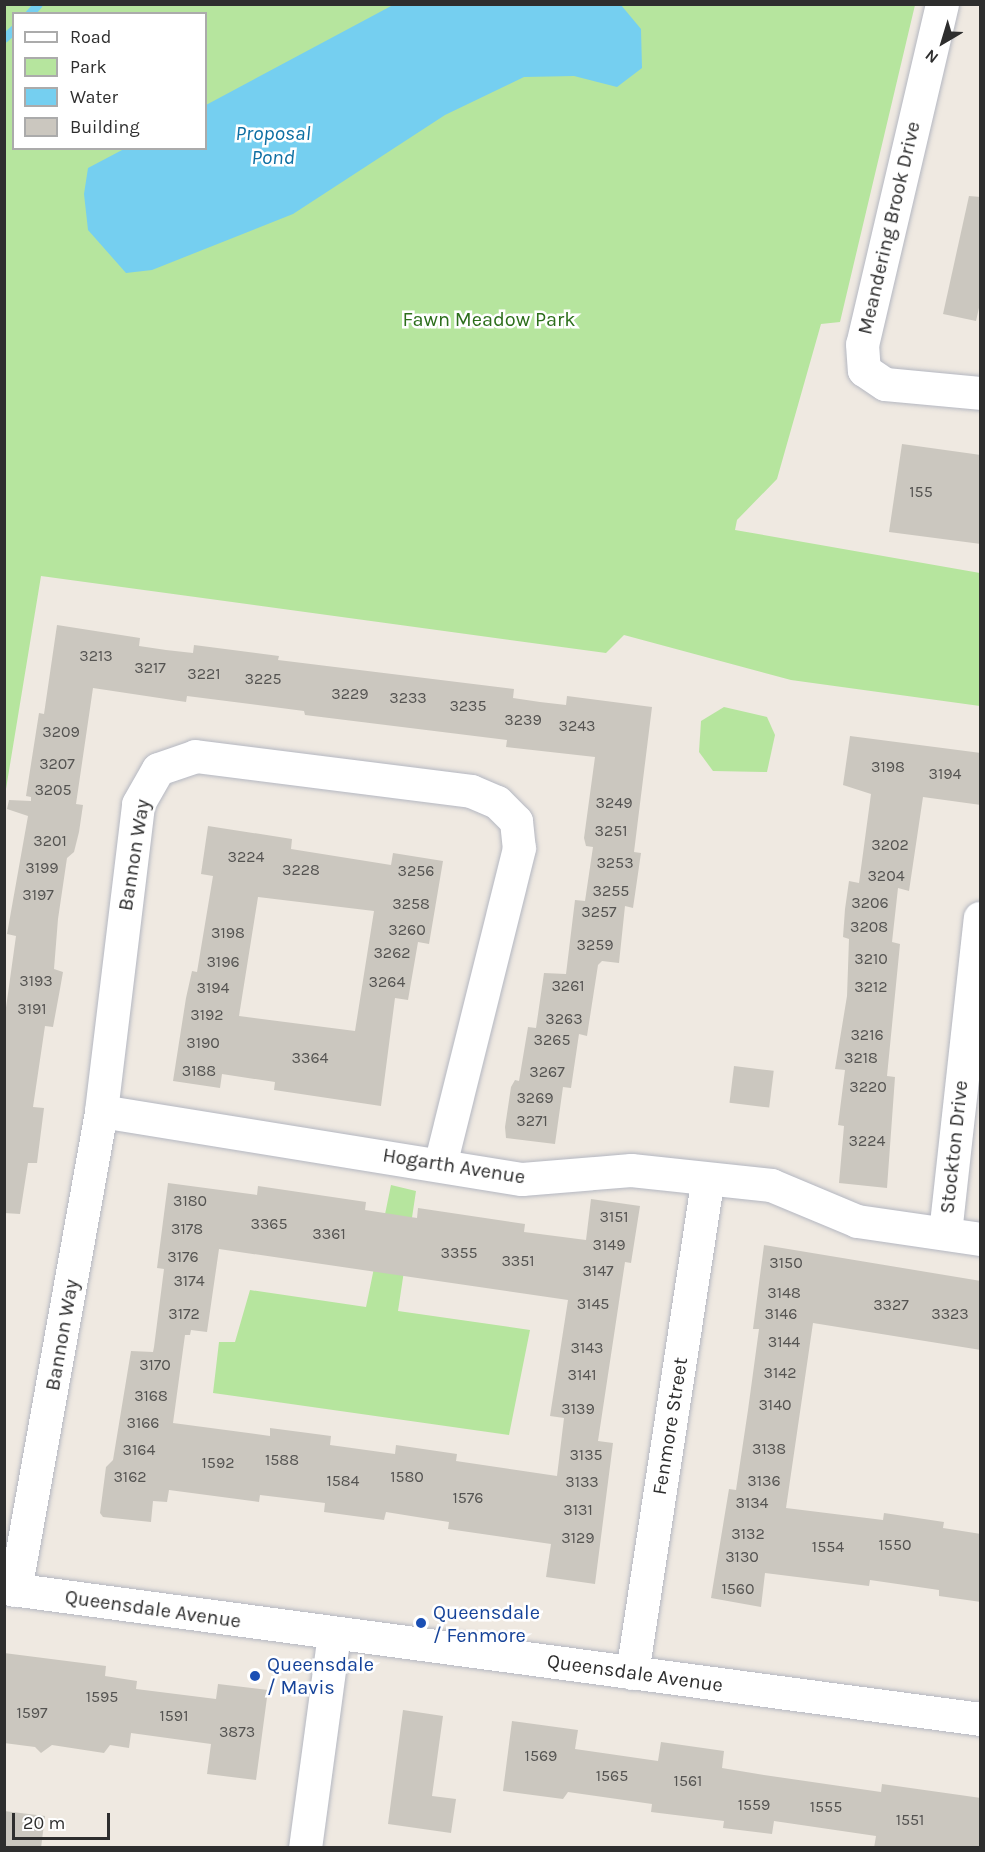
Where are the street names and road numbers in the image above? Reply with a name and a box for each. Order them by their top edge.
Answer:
street label: Meandering Brook Drive [853,119,925,337]
street label: Bannon Way [113,797,155,913]
street label: Stockton Drive [935,1079,973,1215]
street label: Hogarth Avenue [381,1143,527,1189]
street label: Bannon Way [40,1277,84,1393]
street label: Fenmore Street [647,1355,693,1497]
street label: Queensdale Avenue [63,1585,243,1633]
street label: Queensdale Avenue [545,1649,725,1697]

